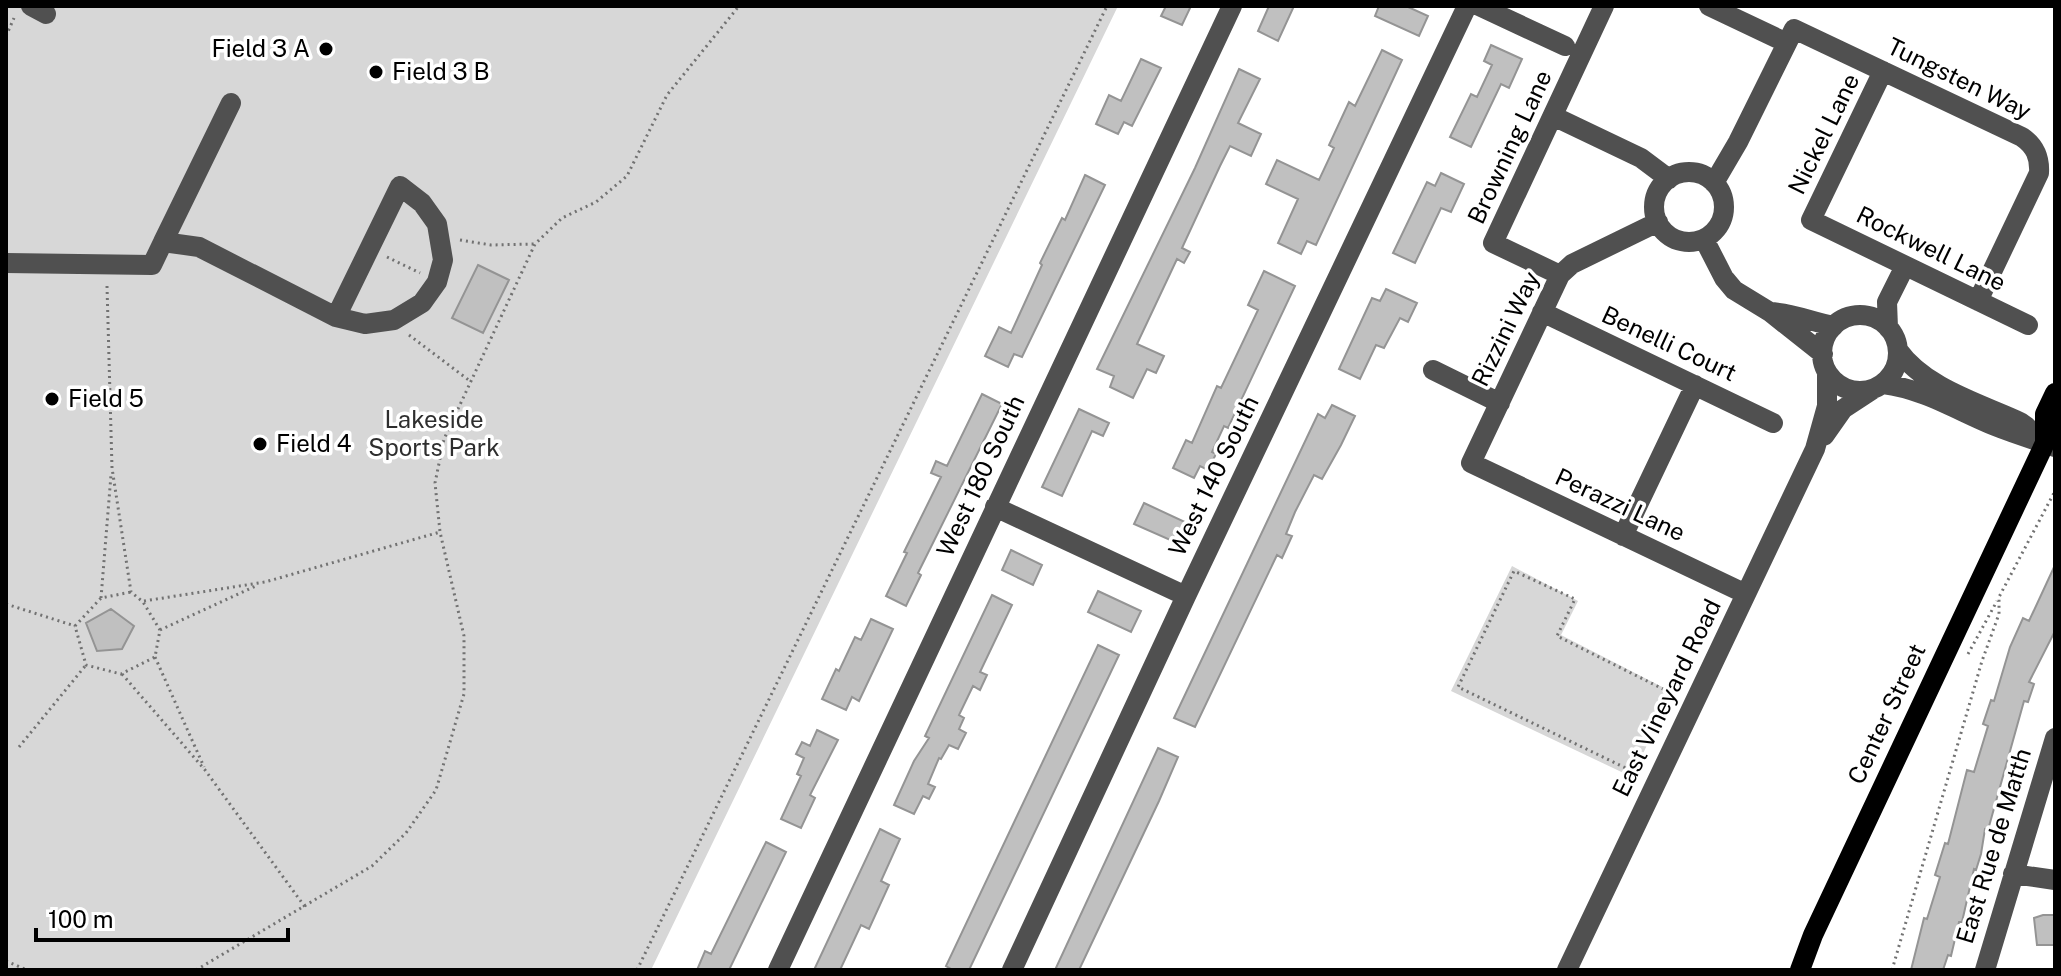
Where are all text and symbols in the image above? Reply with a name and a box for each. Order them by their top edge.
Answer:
street label: Tungsten Way [1883,31,2036,125]
place label: Field 3 A [211,34,310,62]
marker: Field 3 A [317,40,335,58]
place label: Field 3 B [392,57,490,85]
marker: Field 3 B [367,63,385,81]
street label: Browning Lane [1461,65,1557,228]
street label: Nickel Lane [1782,69,1864,198]
street label: Rockwell Lane [1852,200,2011,296]
street label: Rizzini Way [1465,267,1545,390]
street label: Benelli Court [1598,300,1741,387]
place label: Field 5 [68,384,144,412]
marker: Field 5 [43,390,61,408]
street label: West 180 South [930,390,1030,561]
street label: West 140 South [1162,391,1264,560]
park label: Lakeside Sports Park [368,405,500,461]
place label: Field 4 [276,429,352,457]
marker: Field 4 [251,435,269,453]
street label: Perazzi Lane [1551,462,1690,546]
street label: East Vineyard Road [1606,594,1726,801]
street label: Center Street [1841,639,1931,788]
street label: East Rue de Matth [1950,745,2036,947]
scale bar [36,892,288,942]
text: 100 m [48,905,114,933]

